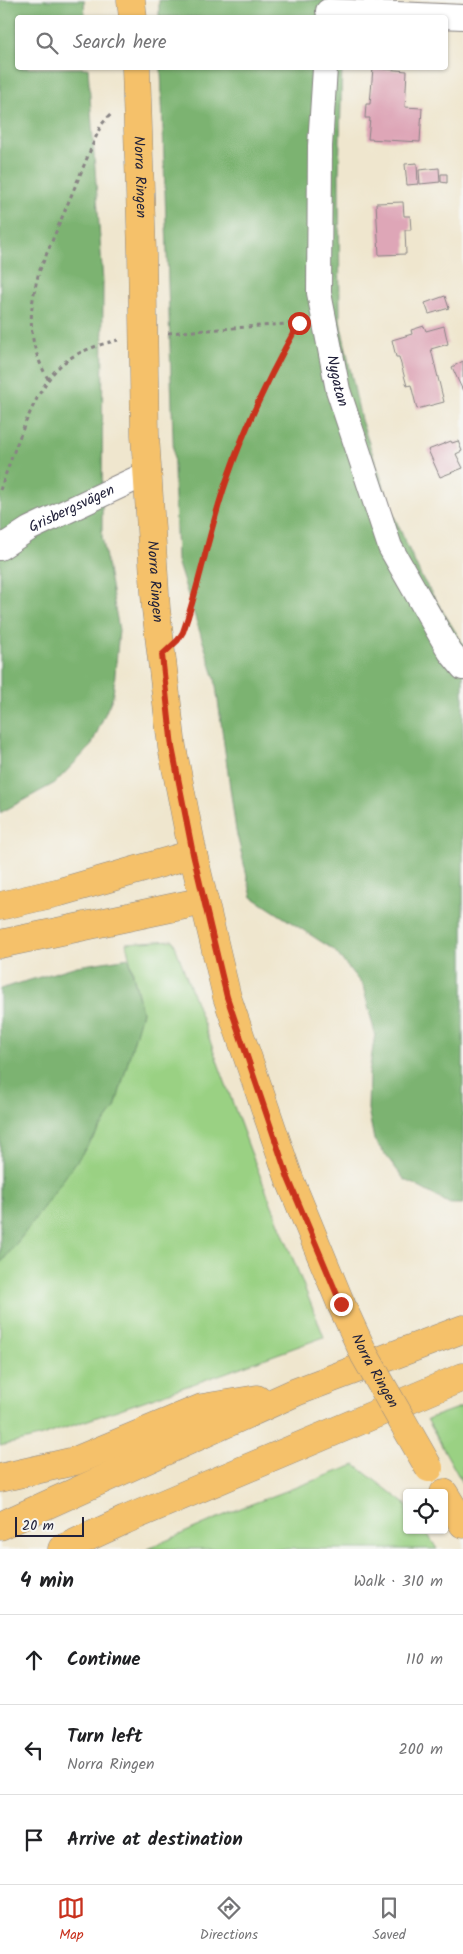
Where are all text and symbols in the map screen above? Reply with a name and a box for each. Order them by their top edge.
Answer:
search box [15,15,448,70]
text: Search here [73,28,167,58]
icon: search [33,29,61,57]
street label: Norra Ringen [126,135,153,218]
route start [288,312,311,335]
street label: Nygatan [319,353,355,410]
street label: Grisbergsvägen [25,478,119,539]
street label: Norra Ringen [140,540,169,624]
route end [330,1293,353,1316]
street label: Norra Ringen [344,1330,405,1413]
map controls [403,1489,448,1534]
button: locate [403,1489,448,1534]
scale bar [15,1514,84,1537]
text: 20 m [22,1515,54,1537]
text: 4 min [20,1565,74,1598]
text: Walk · 310 m [354,1569,443,1594]
text: Continue [67,1645,140,1675]
icon: ahead [20,1646,48,1674]
text: 110 m [406,1647,443,1672]
text: Turn left [67,1722,142,1752]
icon: left [20,1736,48,1764]
text: 200 m [399,1737,443,1762]
text: Norra Ringen [67,1752,155,1777]
text: Arrive at destination [67,1825,243,1855]
icon: arrive [20,1826,48,1854]
tab: Map [57,1894,85,1946]
tab: Directions [200,1894,258,1946]
tab: Saved [372,1894,406,1946]

